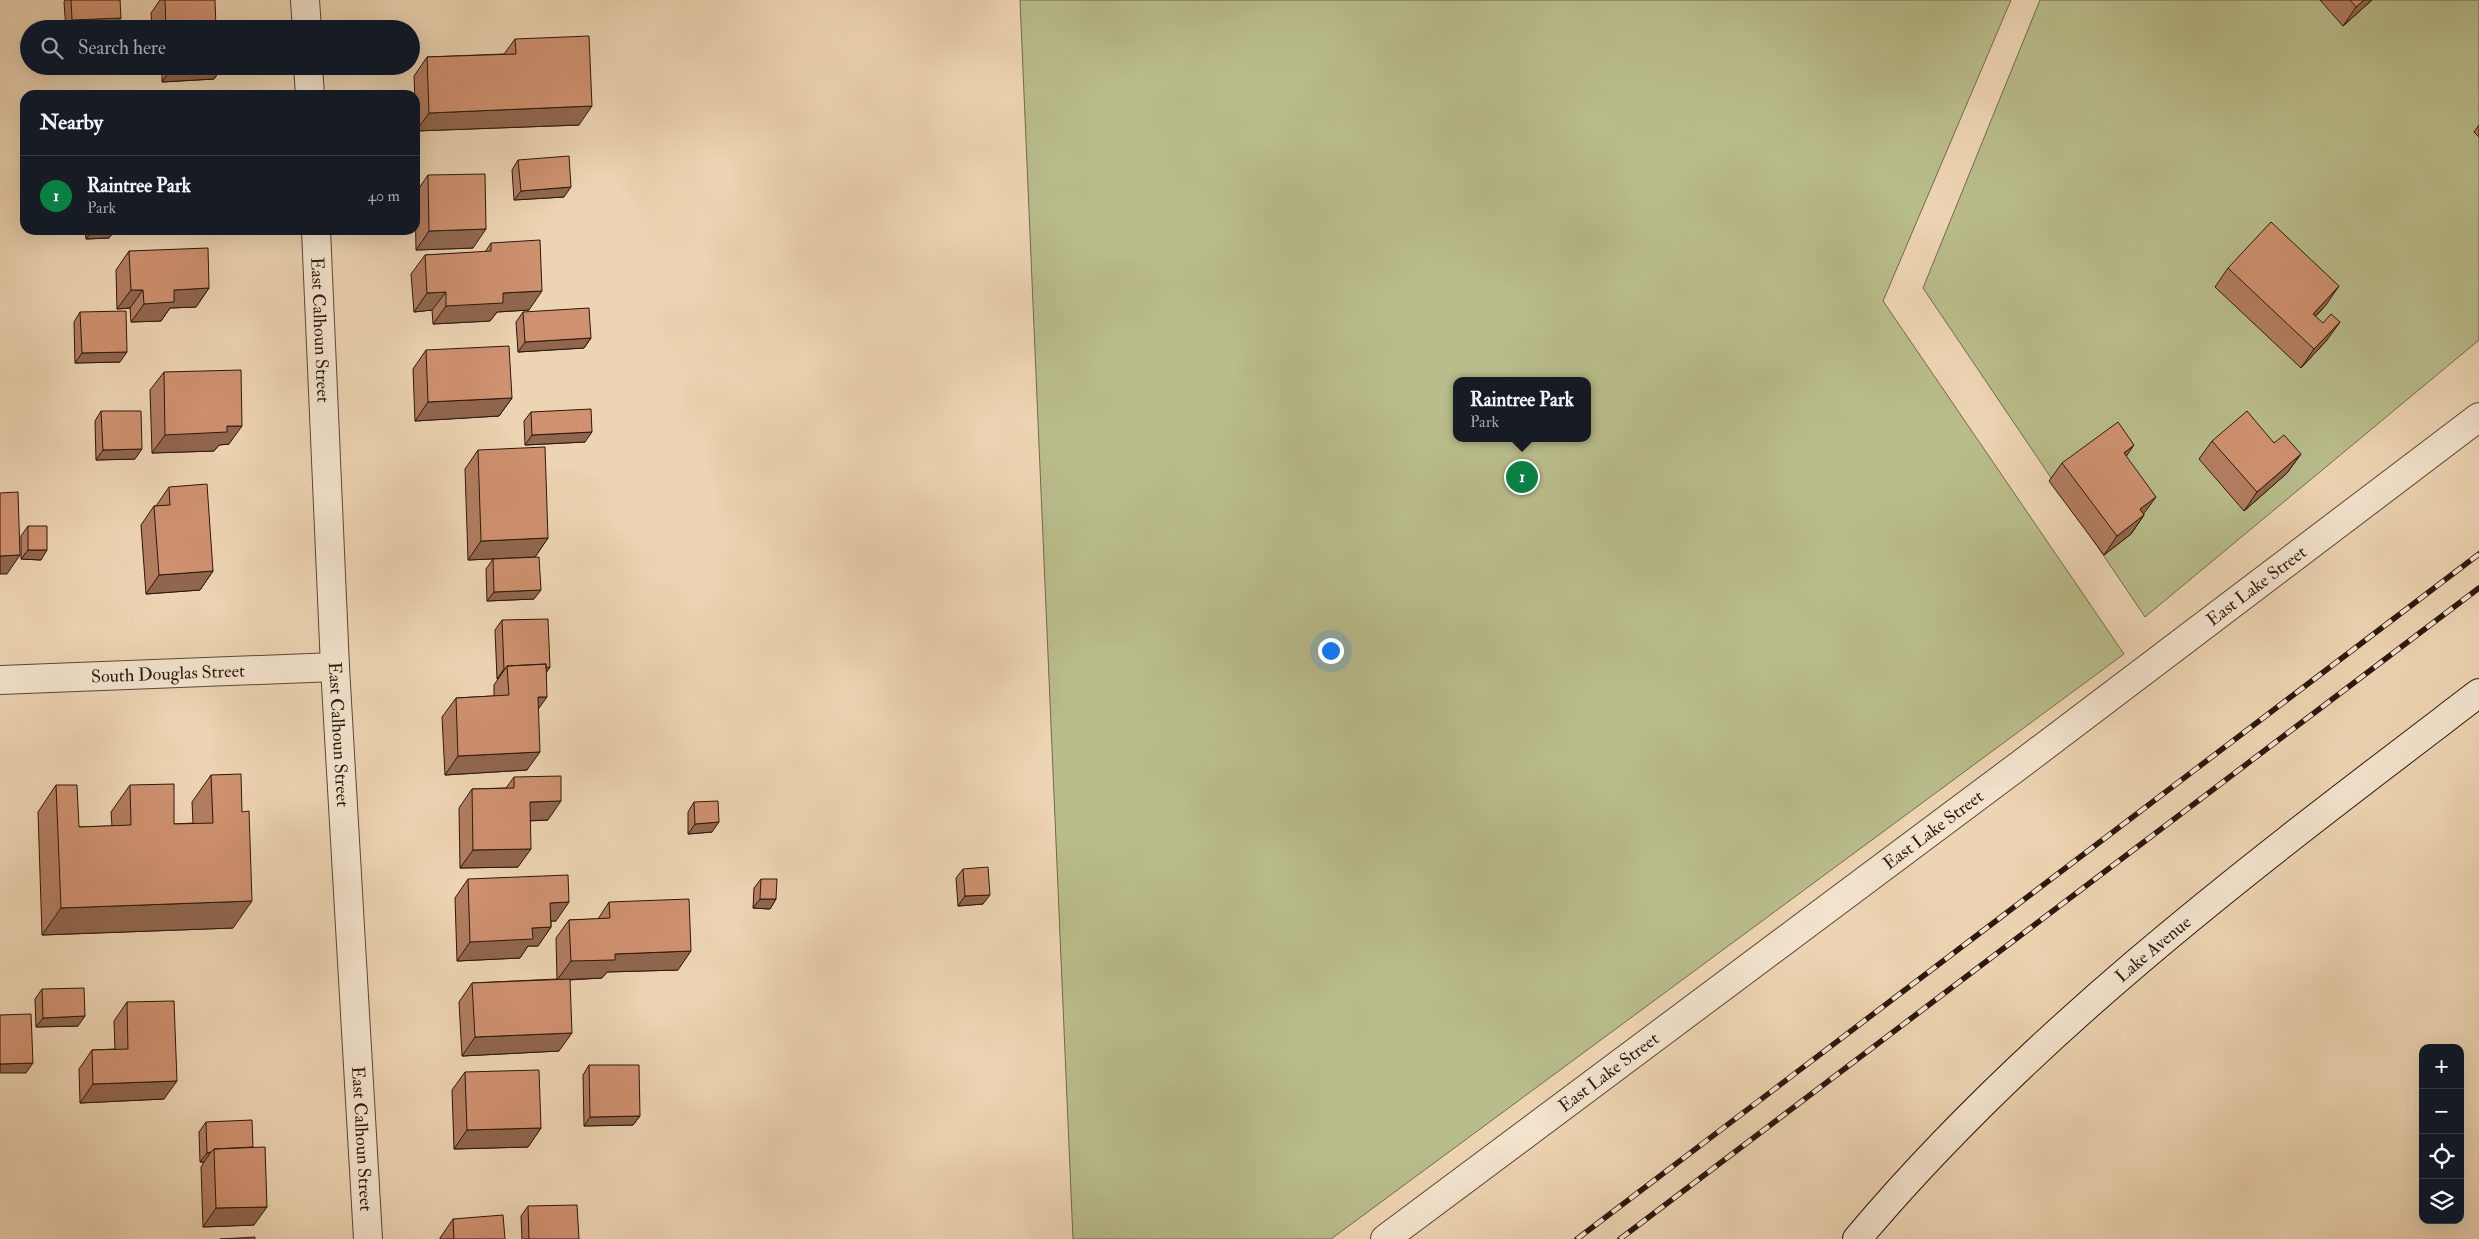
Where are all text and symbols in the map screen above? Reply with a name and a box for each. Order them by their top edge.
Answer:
search box [20,20,420,75]
icon: search [38,34,66,62]
text: Search here [78,36,166,60]
text: Nearby [40,109,103,136]
text: Raintree Park [87,174,191,198]
text: 1 [53,186,59,206]
text: 40 m [367,186,400,206]
text: Park [87,198,116,218]
street label: East Calhoun Street [306,257,335,403]
popup [1453,377,1591,442]
text: Raintree Park [1470,388,1574,412]
text: Park [1470,412,1499,432]
pin: 1 [1506,458,1538,496]
street label: East Lake Street [2202,540,2311,631]
your location [1318,638,1344,664]
street label: South Douglas Street [90,659,245,688]
street label: East Calhoun Street [323,661,355,808]
street label: East Lake Street [1878,785,1988,875]
street label: Lake Avenue [2110,910,2196,987]
street label: East Lake Street [1554,1027,1664,1117]
map controls [2419,1044,2464,1224]
button: + [2419,1044,2464,1089]
street label: East Calhoun Street [347,1066,378,1212]
button: − [2419,1089,2464,1134]
button: locate [2419,1134,2464,1179]
button: layers [2419,1179,2464,1224]

